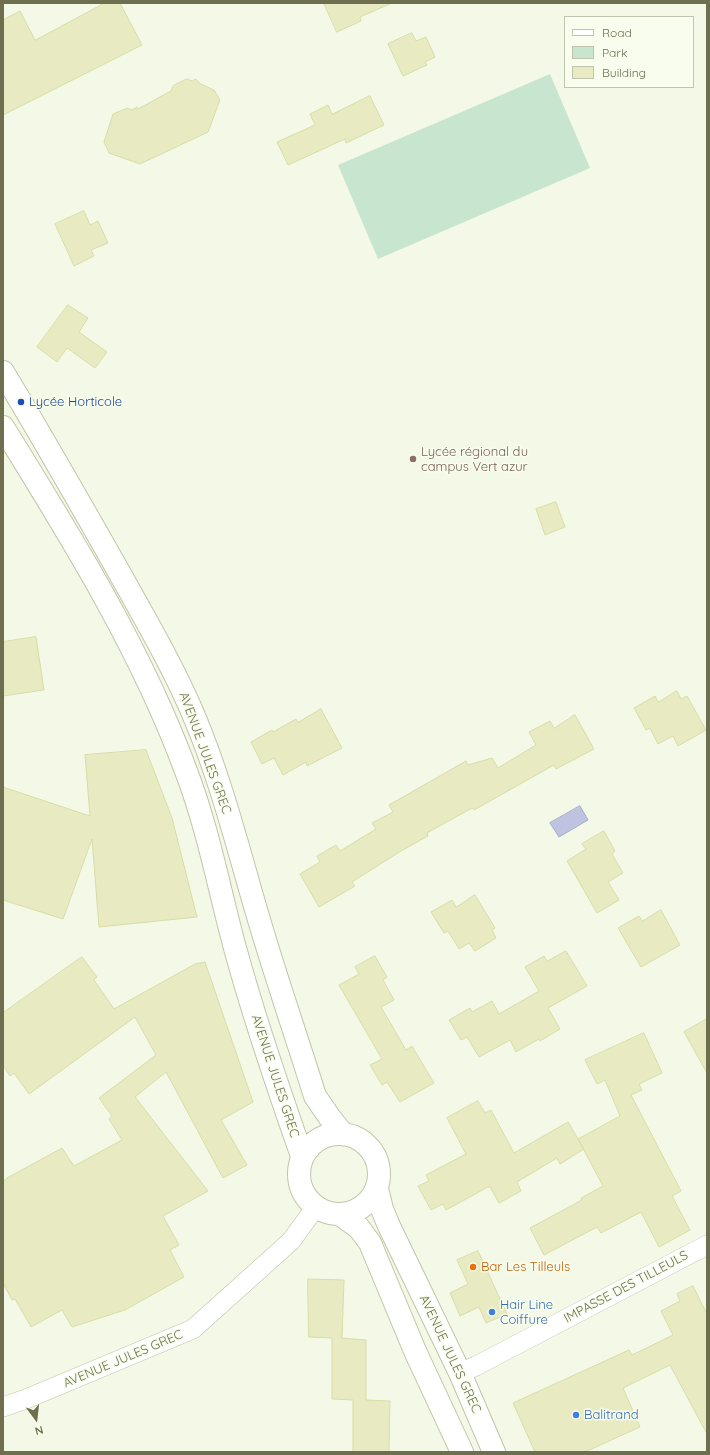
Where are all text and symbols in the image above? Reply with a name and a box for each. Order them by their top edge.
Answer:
legend [564,16,694,88]
text: Road [602,25,632,40]
text: Park [602,45,627,60]
text: Building [602,65,646,80]
place label: Lycée Horticole [29,394,122,410]
marker: Lycée Horticole [16,397,26,407]
place label: Lycée régional du campus Vert azur [421,444,528,475]
marker: Lycée régional du campus Vert azur [408,454,418,464]
street label: AVENUE JULES GREC [176,690,234,816]
street label: AVENUE JULES GREC [248,1013,302,1139]
street label: IMPASSE DES TILLEULS [561,1248,691,1326]
place label: Bar Les Tilleuls [481,1259,570,1275]
marker: Bar Les Tilleuls [468,1262,478,1272]
street label: AVENUE JULES GREC [416,1293,484,1415]
place label: Hair Line Coiffure [500,1297,553,1328]
marker: Hair Line Coiffure [487,1307,497,1317]
street label: AVENUE JULES GREC [61,1327,185,1391]
north arrow [16,1399,56,1439]
place label: Balitrand [584,1407,639,1423]
marker: Balitrand [571,1410,581,1420]
text: N [33,1423,45,1438]

